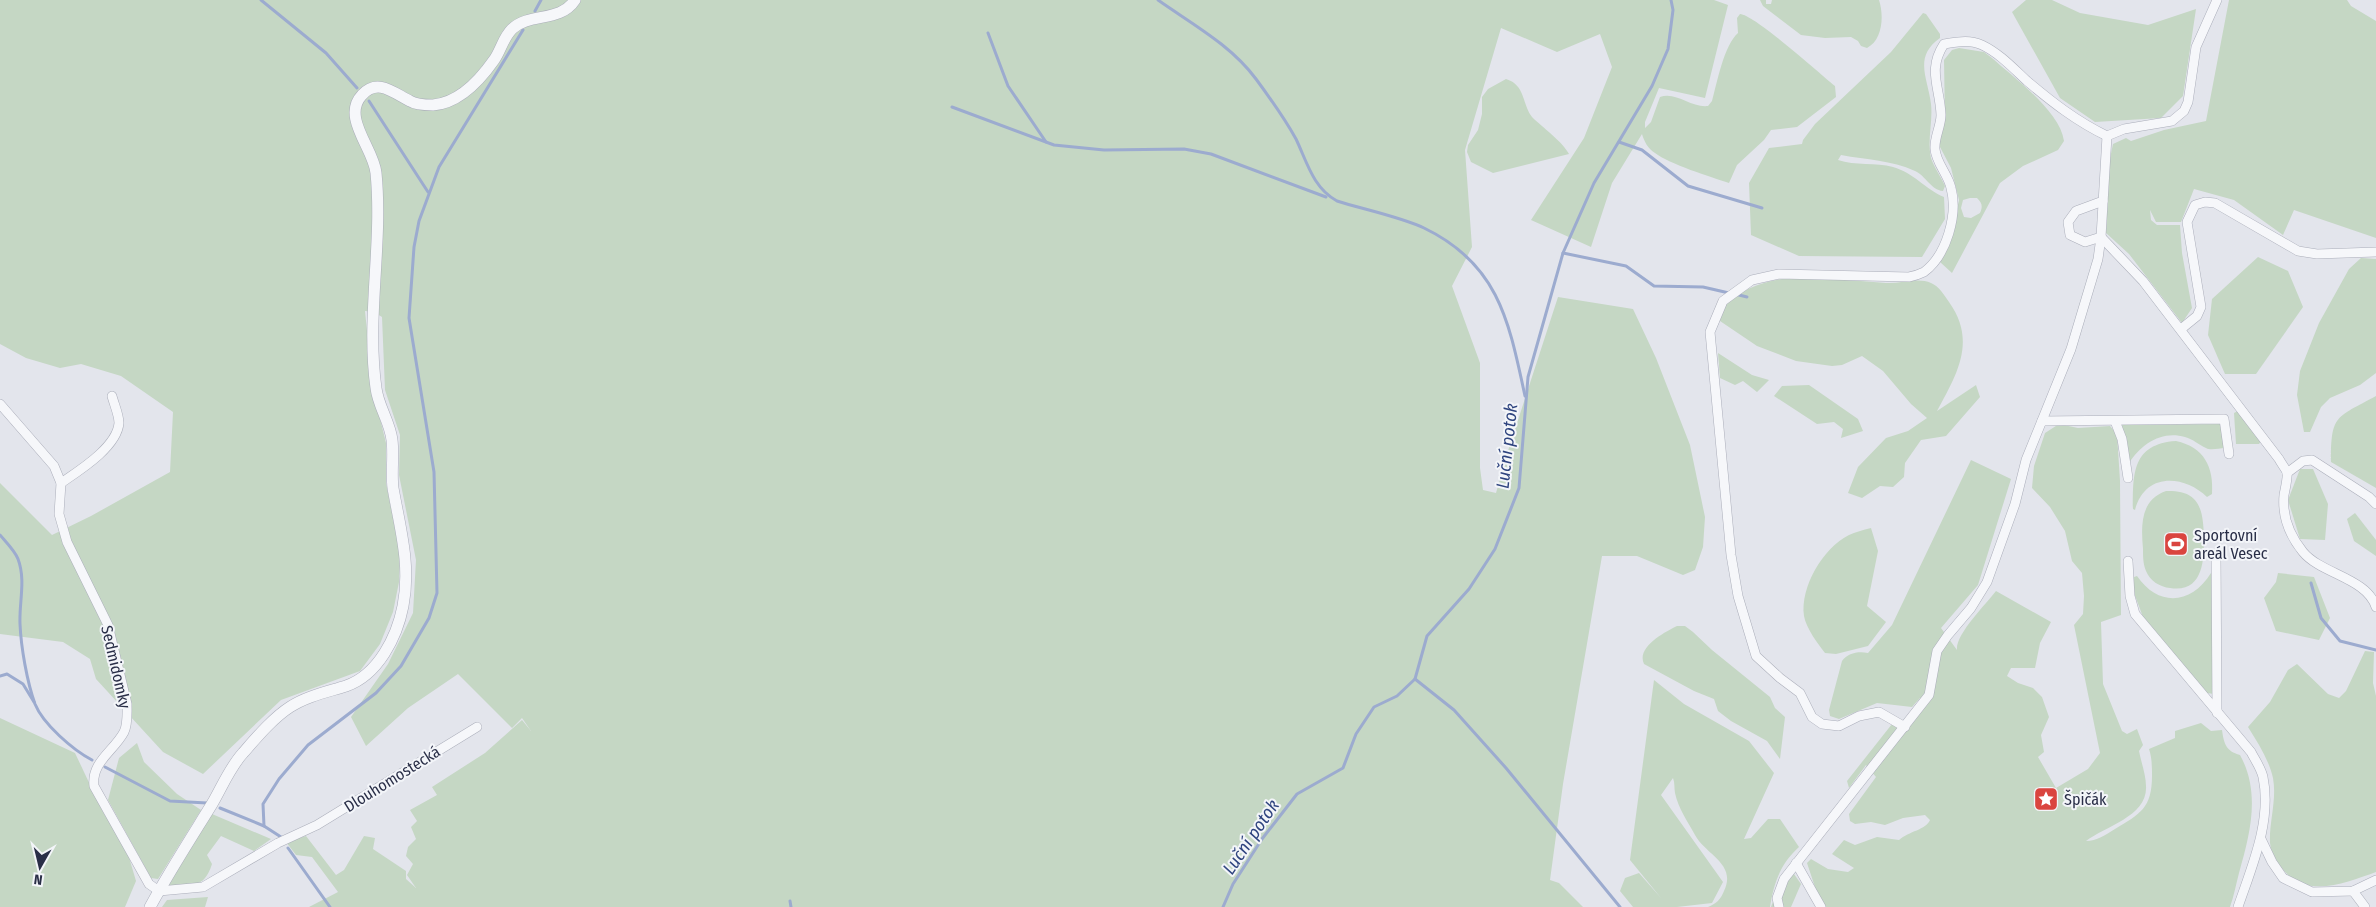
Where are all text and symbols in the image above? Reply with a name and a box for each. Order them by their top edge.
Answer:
water label: Luční potok [1492,402,1522,490]
place label: Sportovní areál Vesec [2194,526,2268,563]
sports icon: Sportovní areál Vesec [2163,531,2189,557]
street label: Sedmidomky [97,624,135,711]
street label: Dlouhomostecká [341,742,444,816]
place icon: Špičák [2033,786,2059,812]
place label: Špičák [2064,789,2107,809]
water label: Luční potok [1218,795,1284,879]
north arrow [15,842,65,892]
text: N [33,870,44,888]

